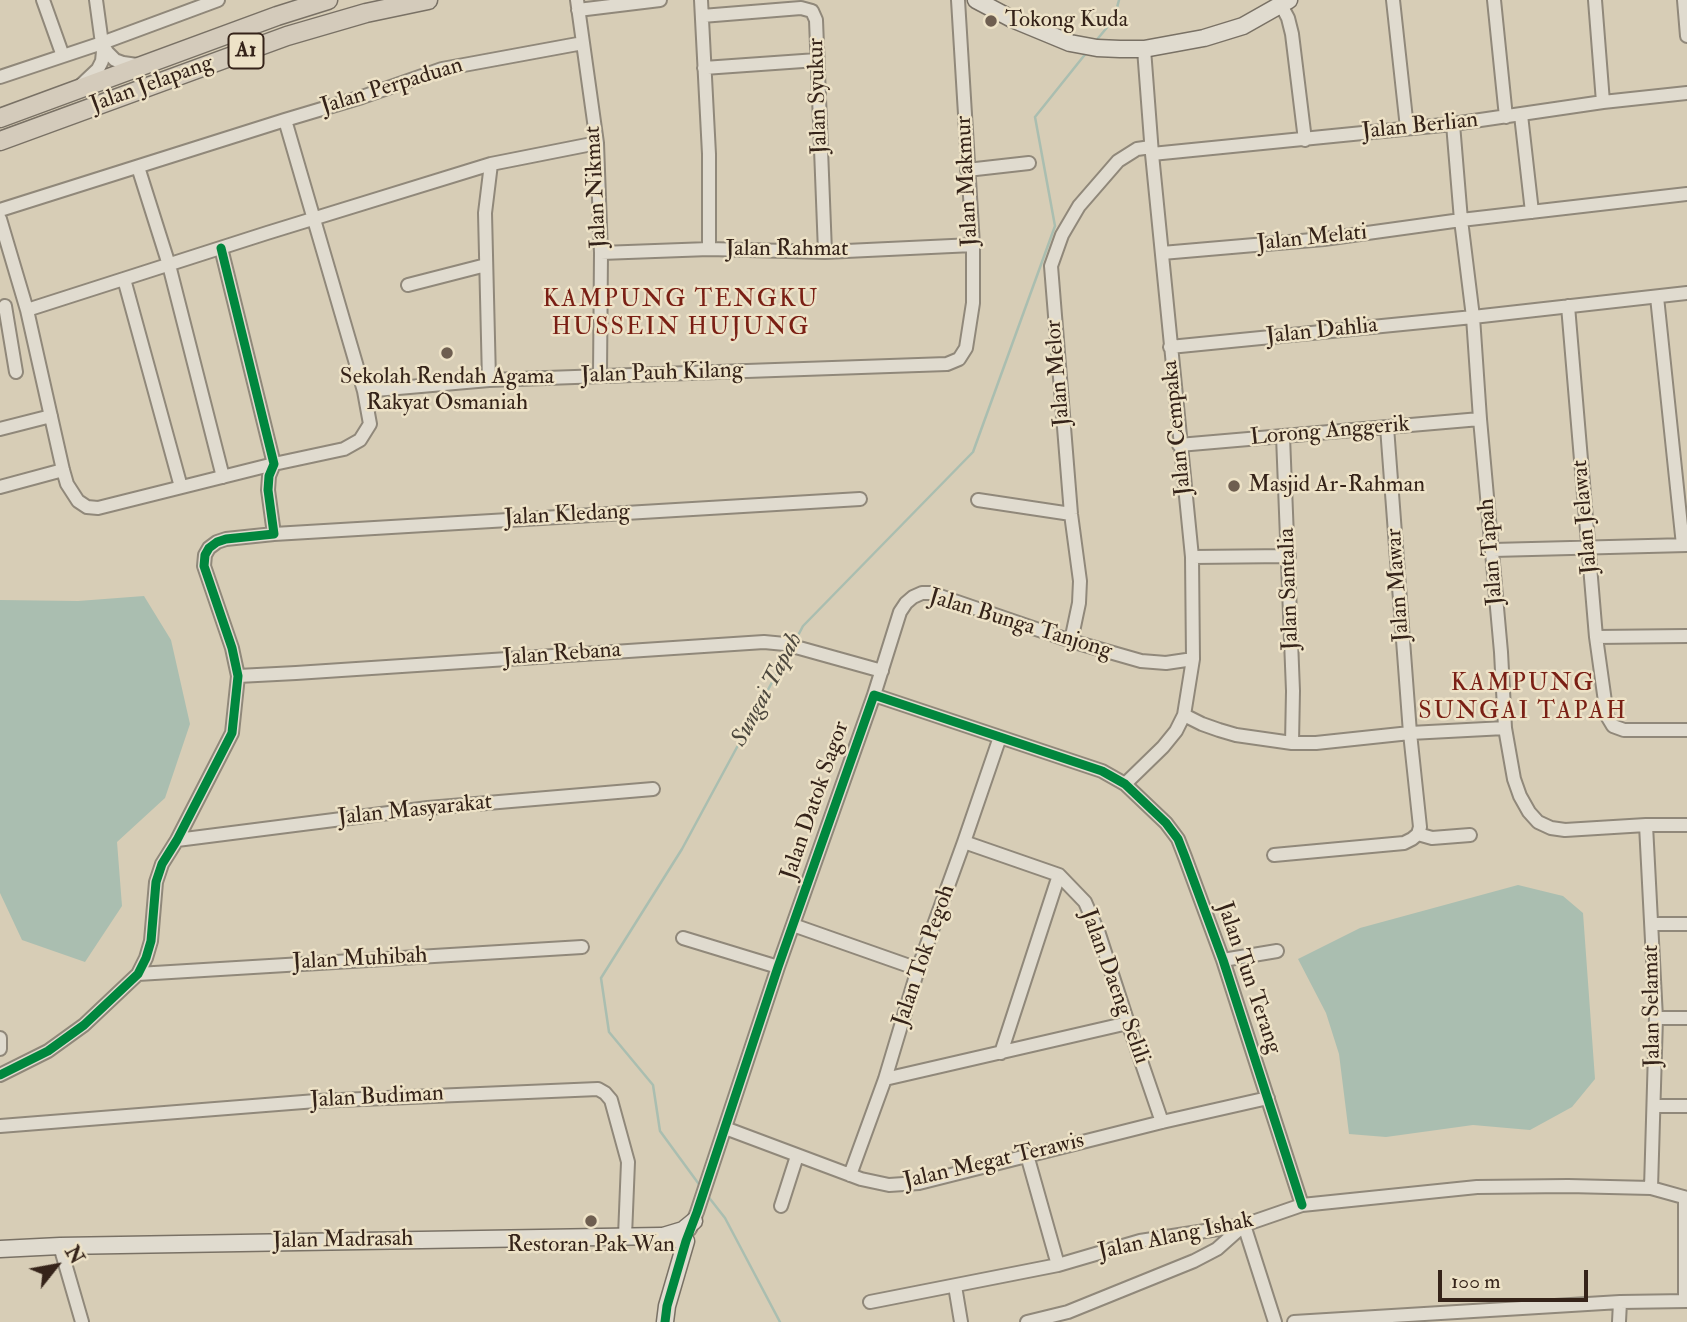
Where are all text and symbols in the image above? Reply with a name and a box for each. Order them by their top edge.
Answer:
place label: Tokong Kuda [1005,7,1128,35]
marker: Tokong Kuda [983,13,999,29]
road number: A1 [229,34,264,68]
street label: Jalan Syukur [803,37,835,155]
street label: Jalan Jelapang [87,50,217,120]
street label: Jalan Perpaduan [318,52,466,122]
street label: Jalan Berlian [1360,107,1480,147]
street label: Jalan Makmur [951,115,985,247]
street label: Jalan Nikmat [580,125,614,249]
street label: Jalan Melati [1255,219,1369,259]
street label: Jalan Rahmat [725,236,849,264]
district label: KAMPUNG TENGKU HUSSEIN HUJUNG [544,287,818,343]
street label: Jalan Dahlia [1265,312,1379,352]
street label: Jalan Melor [1041,318,1077,428]
marker: Sekolah Rendah Agama Rakyat Osmaniah [439,345,455,361]
street label: Jalan Pauh Kilang [580,357,744,391]
street label: Jalan Cempaka [1157,359,1199,497]
place label: Sekolah Rendah Agama Rakyat Osmaniah [340,364,554,418]
street label: Lorong Anggerik [1249,411,1411,453]
street label: Jalan Jelawat [1567,459,1605,575]
place label: Masjid Ar-Rahman [1248,472,1425,500]
marker: Masjid Ar-Rahman [1226,478,1242,494]
street label: Jalan Tapah [1474,497,1510,607]
street label: Jalan Kledang [503,499,631,533]
street label: Jalan Santalia [1274,527,1306,651]
street label: Jalan Mawar [1381,527,1417,643]
street label: Jalan Bunga Tanjong [925,584,1115,666]
water label: Sungai Tapah [726,628,810,752]
street label: Jalan Rebana [502,637,622,673]
district label: KAMPUNG SUNGAI TAPAH [1420,671,1626,727]
street label: Jalan Datok Sagor [776,718,856,884]
street label: Jalan Masyarakat [336,789,494,833]
street label: Jalan Tok Pegoh [888,882,962,1030]
street label: Jalan Tun Terang [1209,899,1287,1057]
street label: Jalan Daeng Selili [1073,906,1155,1068]
street label: Jalan Muhibah [292,943,428,977]
street label: Jalan Selamat [1638,944,1668,1068]
street label: Jalan Budiman [309,1081,445,1115]
street label: Jalan Megat Terawis [901,1128,1087,1196]
street label: Jalan Alang Ishak [1096,1207,1256,1267]
marker: Restoran Pak Wan [583,1213,599,1229]
street label: Jalan Madrasah [272,1226,414,1256]
north arrow [21,1231,91,1301]
place label: Restoran Pak Wan [507,1232,675,1260]
text: N [59,1242,89,1269]
scale bar [1442,1256,1592,1300]
text: 100 m [1451,1268,1501,1295]

